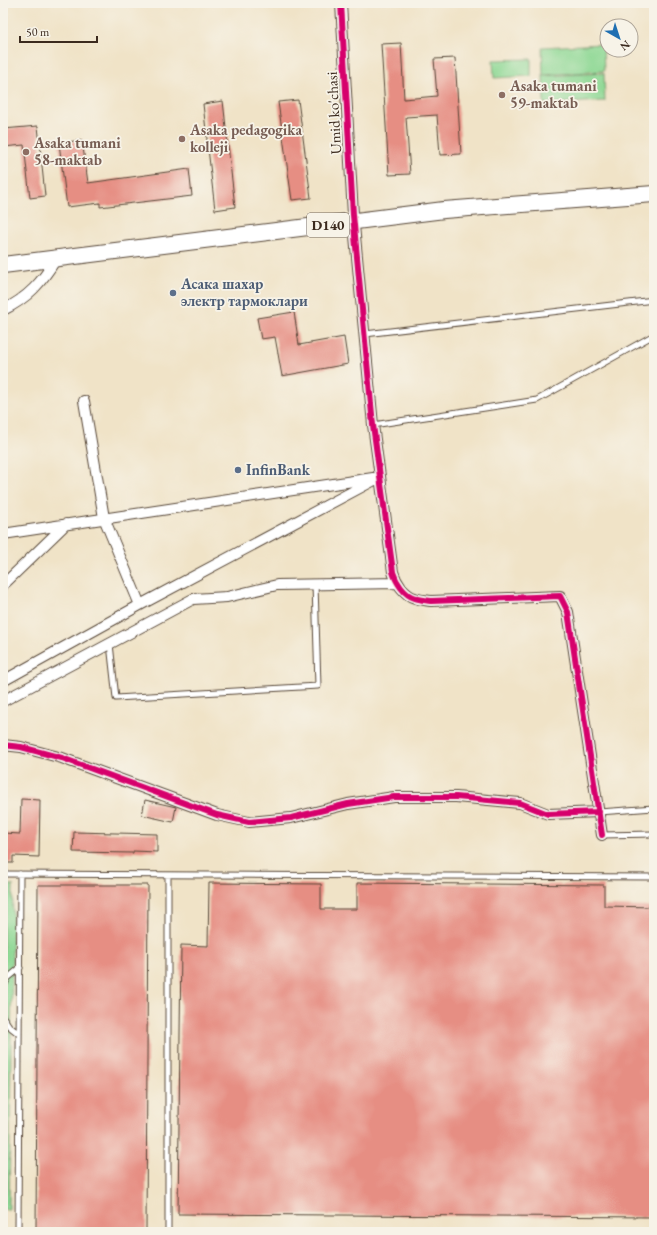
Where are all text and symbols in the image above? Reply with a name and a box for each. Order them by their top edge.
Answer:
scale bar [20,18,97,44]
north arrow [599,18,639,58]
text: 50 m [26,24,50,40]
text: N [617,38,633,54]
street label: Umid ko'chasi [322,71,345,155]
place label: Asaka tumani 59-maktab [509,76,597,112]
marker: Asaka tumani 59-maktab [497,90,507,100]
place label: Asaka pedagogika kolleji [189,120,302,156]
place label: Asaka tumani 58-maktab [33,133,121,169]
marker: Asaka pedagogika kolleji [177,134,187,144]
marker: Asaka tumani 58-maktab [21,147,31,157]
road number: D140 [307,213,349,237]
place label: Асака шахар электр тармоклари [180,274,308,310]
marker: Асака шахар электр тармоклари [168,288,178,298]
place label: InfinBank [246,460,311,479]
marker: InfinBank [233,465,243,475]

